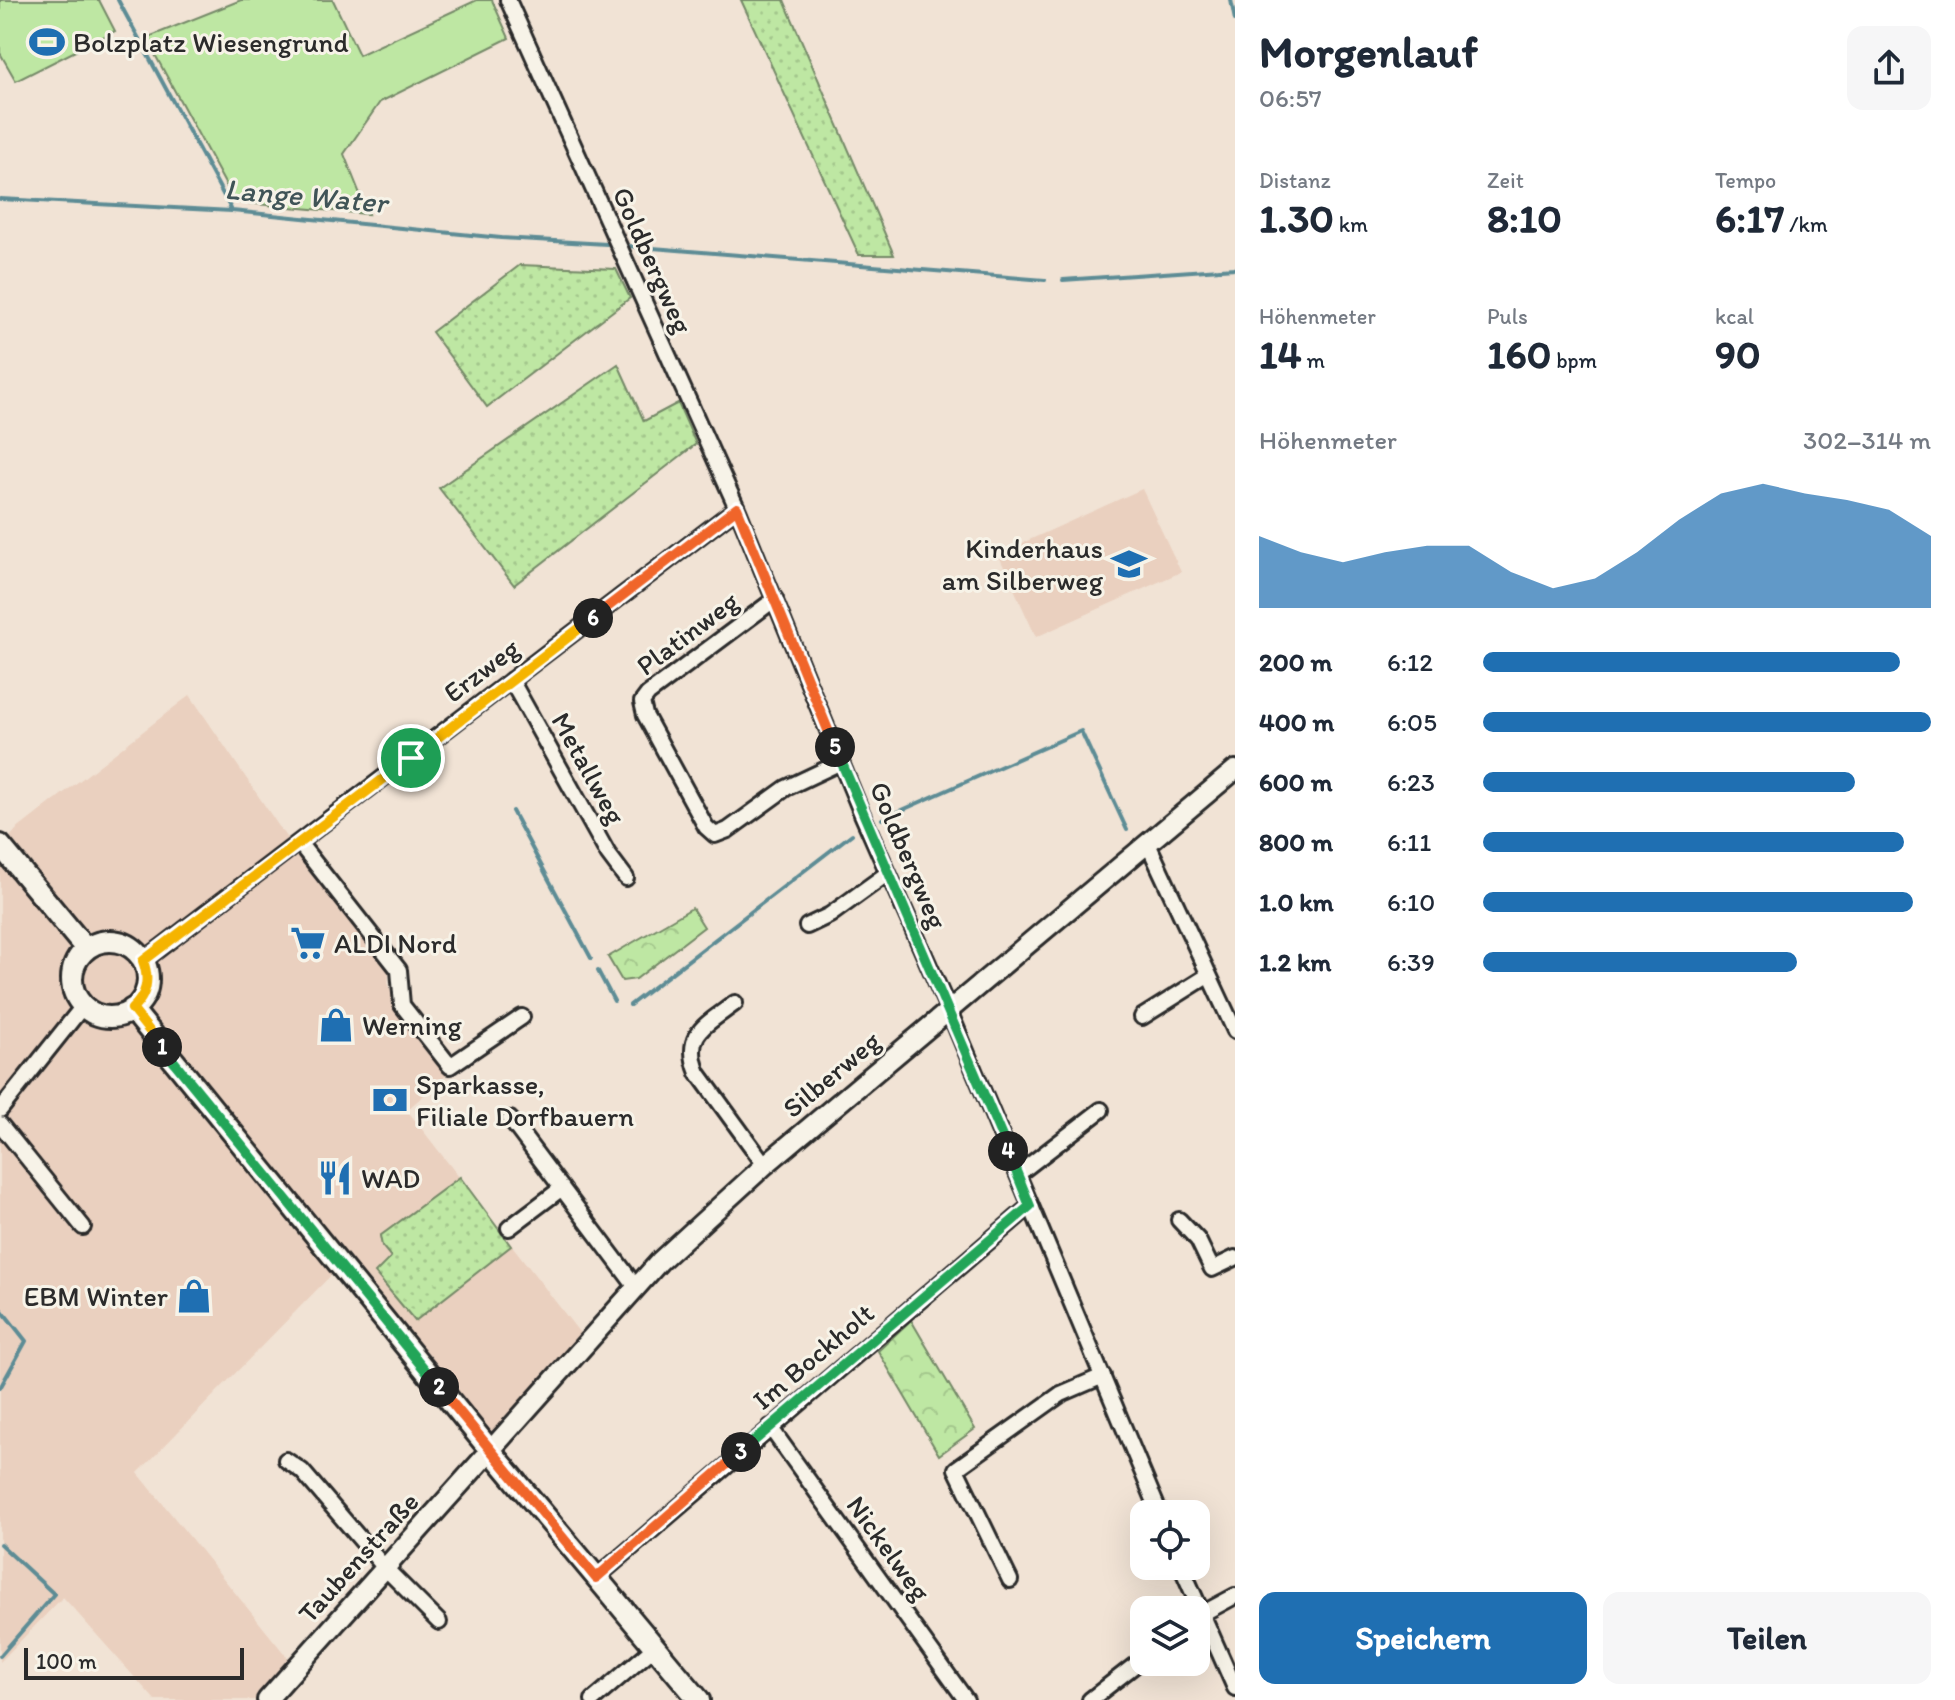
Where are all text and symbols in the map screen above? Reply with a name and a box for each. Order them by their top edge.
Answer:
sports icon: Bolzplatz Wiesengrund [28,23,66,61]
place label: Bolzplatz Wiesengrund [73,25,349,59]
text: Morgenlauf [1259,25,1478,78]
button: share [1847,26,1931,110]
text: 06:57 [1259,82,1322,114]
text: Distanz [1259,167,1331,194]
text: Zeit [1487,167,1524,194]
text: Tempo [1715,167,1776,194]
water label: Lange Water [223,170,392,221]
street label: Goldbergweg [606,181,701,339]
text: 1.30 [1259,194,1334,242]
text: 8:10 [1487,194,1562,242]
text: 6:17 [1715,194,1784,242]
text: km [1334,211,1368,238]
text: /km [1784,211,1828,238]
text: Höhenmeter [1259,303,1376,330]
text: Puls [1487,303,1528,330]
text: kcal [1715,303,1754,330]
text: 14 [1259,330,1302,378]
text: 160 [1487,330,1551,378]
text: 90 [1715,330,1761,378]
text: m [1302,347,1325,374]
text: bpm [1551,347,1597,374]
text: Höhenmeter [1259,424,1397,456]
text: 302–314 m [1803,424,1931,456]
place label: Kinderhaus am Silberweg [942,531,1104,597]
school or university icon: Kinderhaus am Silberweg [1110,545,1148,583]
street label: Platinweg [629,583,745,682]
pin: 6 [573,598,613,638]
text: 6 [587,604,599,631]
street label: Erzweg [436,630,526,709]
text: 200 m [1259,646,1332,678]
text: 6:12 [1387,646,1433,678]
street label: Metallweg [544,706,634,830]
text: 400 m [1259,706,1334,738]
text: 6:05 [1387,706,1437,738]
pin [377,724,445,792]
pin: 5 [815,727,855,767]
text: 5 [829,733,841,760]
icon: arrive [389,736,433,780]
text: 600 m [1259,766,1333,798]
text: 6:23 [1387,766,1435,798]
street label: Goldbergweg [863,776,956,934]
text: 800 m [1259,826,1333,858]
text: 6:11 [1387,826,1431,858]
text: 1.0 km [1259,886,1334,918]
text: 6:10 [1387,886,1435,918]
supermarket icon: ALDI Nord [289,924,327,962]
place label: ALDI Nord [334,926,457,960]
text: 1.2 km [1259,946,1331,978]
text: 6:39 [1387,946,1435,978]
shop icon: Werning [317,1006,355,1044]
place label: Werning [362,1008,462,1042]
street label: Silberweg [775,1023,887,1124]
pin: 1 [142,1027,182,1067]
text: 1 [157,1033,167,1060]
place label: Sparkasse, Filiale Dorfbauern [416,1067,634,1133]
bank icon: Sparkasse, Filiale Dorfbauern [371,1081,409,1119]
pin: 4 [988,1131,1028,1171]
text: 4 [1001,1137,1015,1164]
restaurant icon: WAD [316,1159,354,1197]
place label: WAD [361,1161,420,1195]
shop icon: EBM Winter [175,1277,213,1315]
place label: EBM Winter [24,1279,168,1313]
street label: Im Bockholt [746,1296,880,1416]
pin: 2 [419,1367,459,1407]
text: 2 [433,1373,445,1400]
pin: 3 [721,1432,761,1472]
text: 3 [735,1438,747,1465]
street label: Taubenstraße [290,1484,426,1630]
street label: Nickelweg [840,1489,939,1608]
map controls [1130,1500,1210,1676]
button: locate [1130,1500,1210,1580]
button: Speichern [1259,1592,1587,1684]
button: Teilen [1603,1592,1931,1684]
button: layers [1130,1596,1210,1676]
scale bar [24,1644,244,1680]
text: 100 m [36,1648,97,1675]

